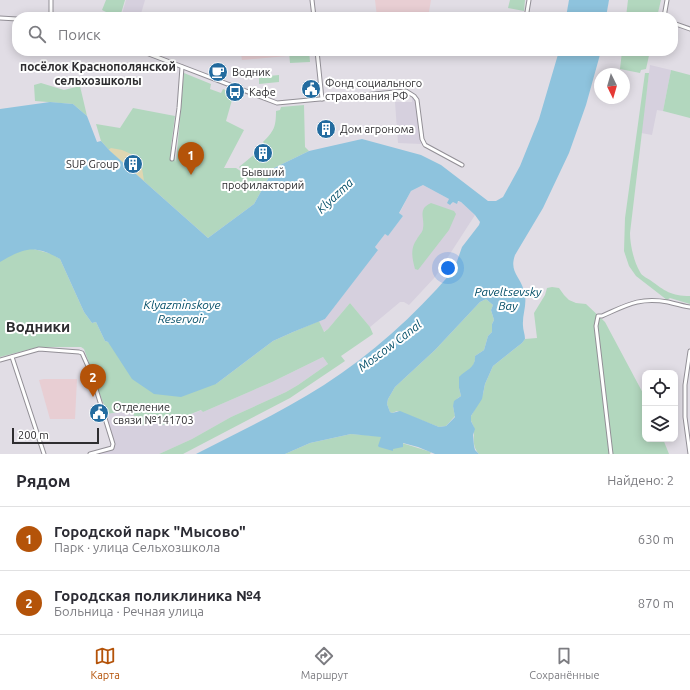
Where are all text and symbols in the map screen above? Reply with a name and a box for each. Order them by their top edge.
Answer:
search box [12,12,678,56]
icon: search [26,23,48,45]
text: Поиск [58,26,101,43]
district label: посёлок Краснополянской сельхозшколы [20,60,176,87]
cafe icon: Водник [207,61,229,83]
place label: Водник [232,66,271,78]
north arrow [594,68,630,104]
place label: Фонд социального страхования РФ [325,77,422,102]
public building icon: Фонд социального страхования РФ [300,78,322,100]
bus stop icon: Кафе [224,81,246,103]
place label: Кафе [249,86,276,98]
building icon: Дом агронома [315,118,337,140]
place label: Дом агронома [340,123,414,135]
pin: 1 [178,142,204,175]
building icon: Бывший профилакторий [252,142,274,164]
building icon: SUP Group [122,153,144,175]
place label: SUP Group [66,158,119,170]
place label: Бывший профилакторий [222,166,304,191]
water label: Klyazma [314,175,356,216]
your location [438,258,458,278]
water label: Paveltsevsky Bay [474,285,542,312]
water label: Klyazminskoye Reservoir [144,298,220,325]
water label: Moscow Canal [355,317,424,374]
district label: Водники [6,318,70,335]
pin: 2 [80,364,106,397]
map controls [642,370,678,442]
button: locate [642,370,678,406]
place label: Отделение связи №141703 [113,401,194,426]
public building icon: Отделение связи №141703 [88,402,110,424]
button: layers [642,406,678,442]
scale bar [12,426,99,445]
text: 200 m [18,429,49,441]
text: Рядом [16,471,71,490]
text: Найдено: 2 [607,473,674,487]
text: Городской парк "Мысово" [54,523,246,540]
text: 1 [25,532,33,546]
text: 630 m [638,532,674,546]
text: Парк · улица Сельхозшкола [54,540,220,554]
text: Городская поликлиника №4 [54,587,261,604]
text: 2 [25,596,33,610]
text: 870 m [638,596,674,610]
text: Больница · Речная улица [54,604,204,618]
tab: Карта [90,645,120,681]
tab: Маршрут [301,645,348,681]
tab: Сохранённые [529,645,599,681]

